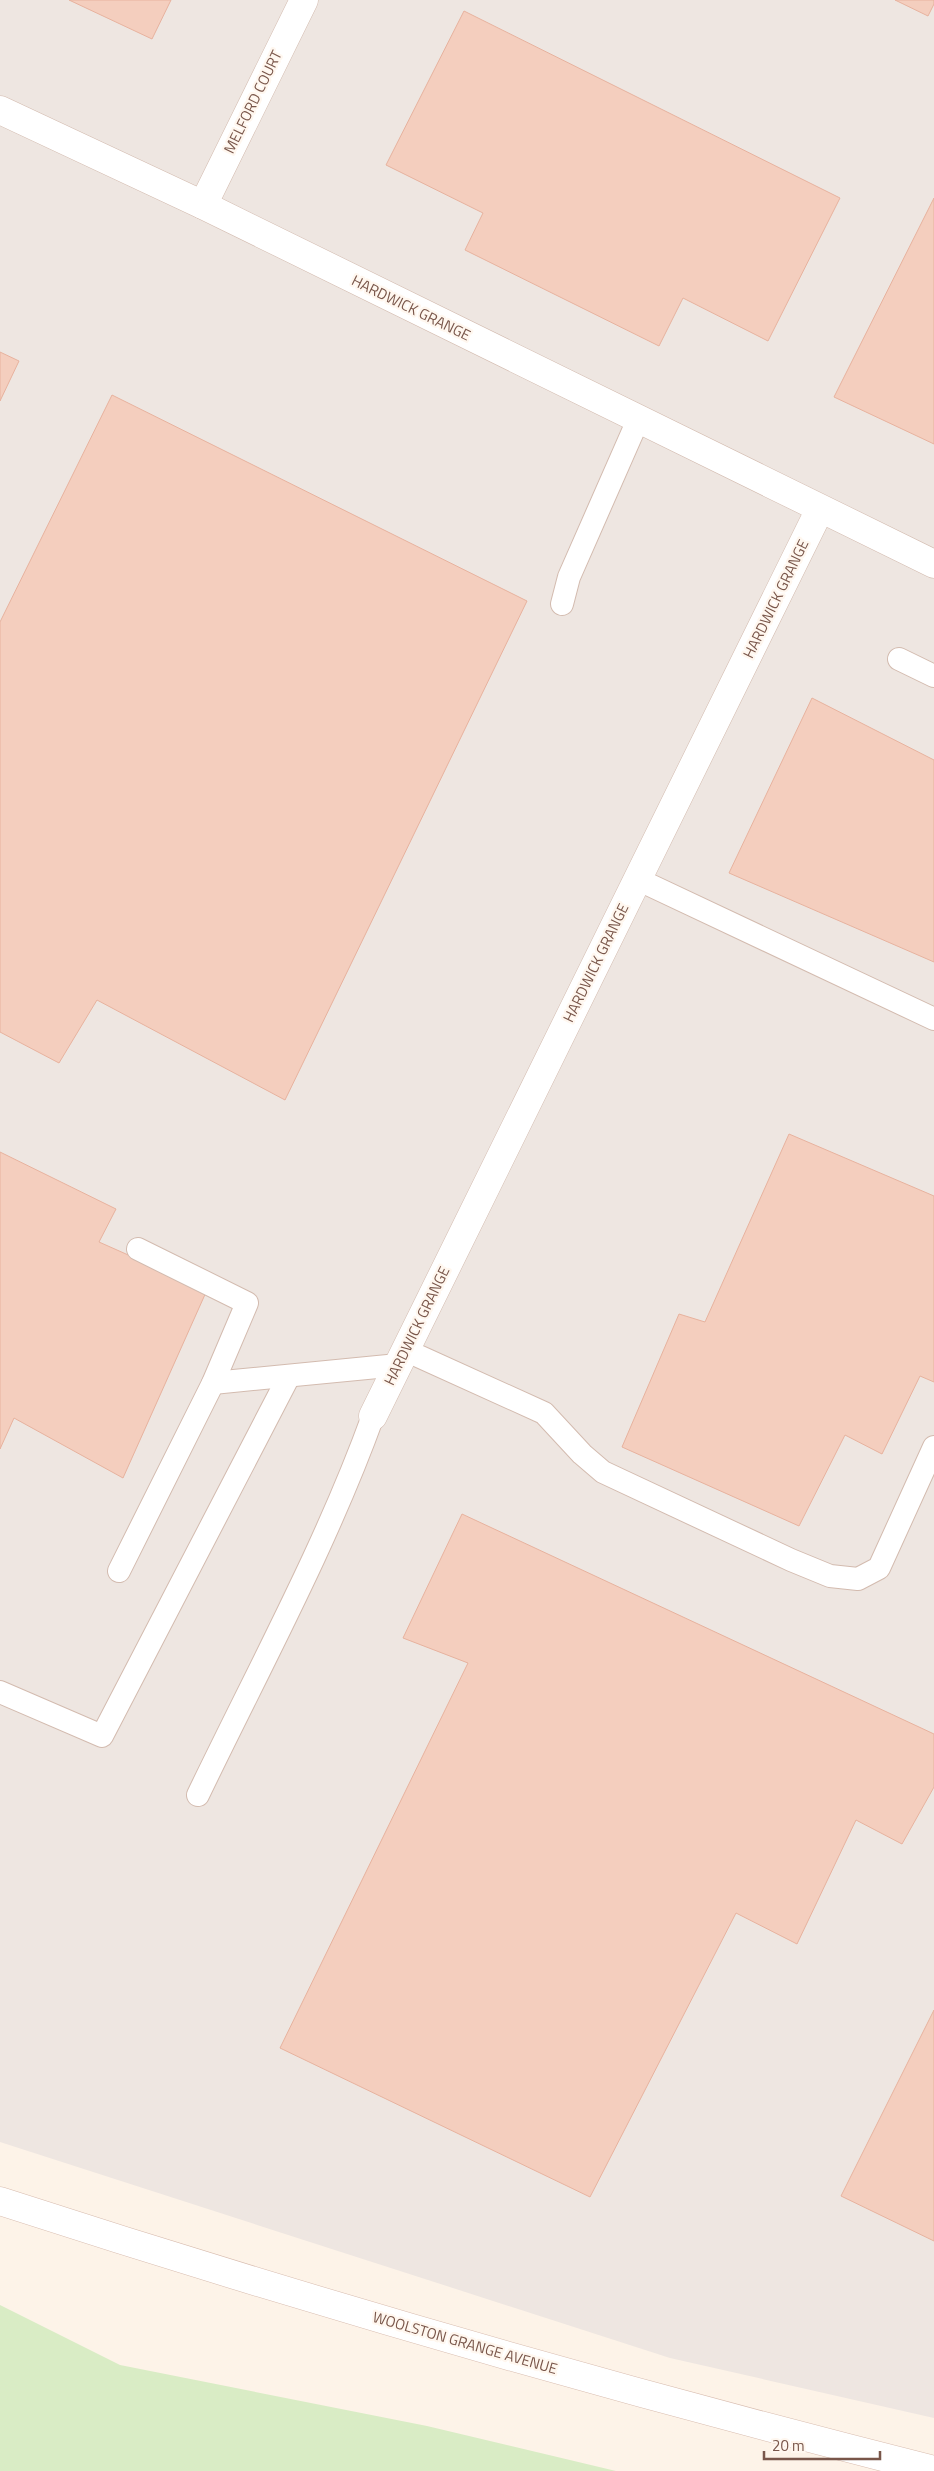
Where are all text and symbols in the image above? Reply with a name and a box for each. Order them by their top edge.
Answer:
street label: MELFORD COURT [218,46,288,157]
street label: HARDWICK GRANGE [348,269,475,346]
street label: HARDWICK GRANGE [737,535,814,662]
street label: HARDWICK GRANGE [557,899,634,1026]
street label: HARDWICK GRANGE [378,1262,455,1389]
street label: WOOLSTON GRANGE AVENUE [370,2305,560,2380]
scale bar [764,2428,880,2460]
text: 20 m [772,2434,805,2457]

